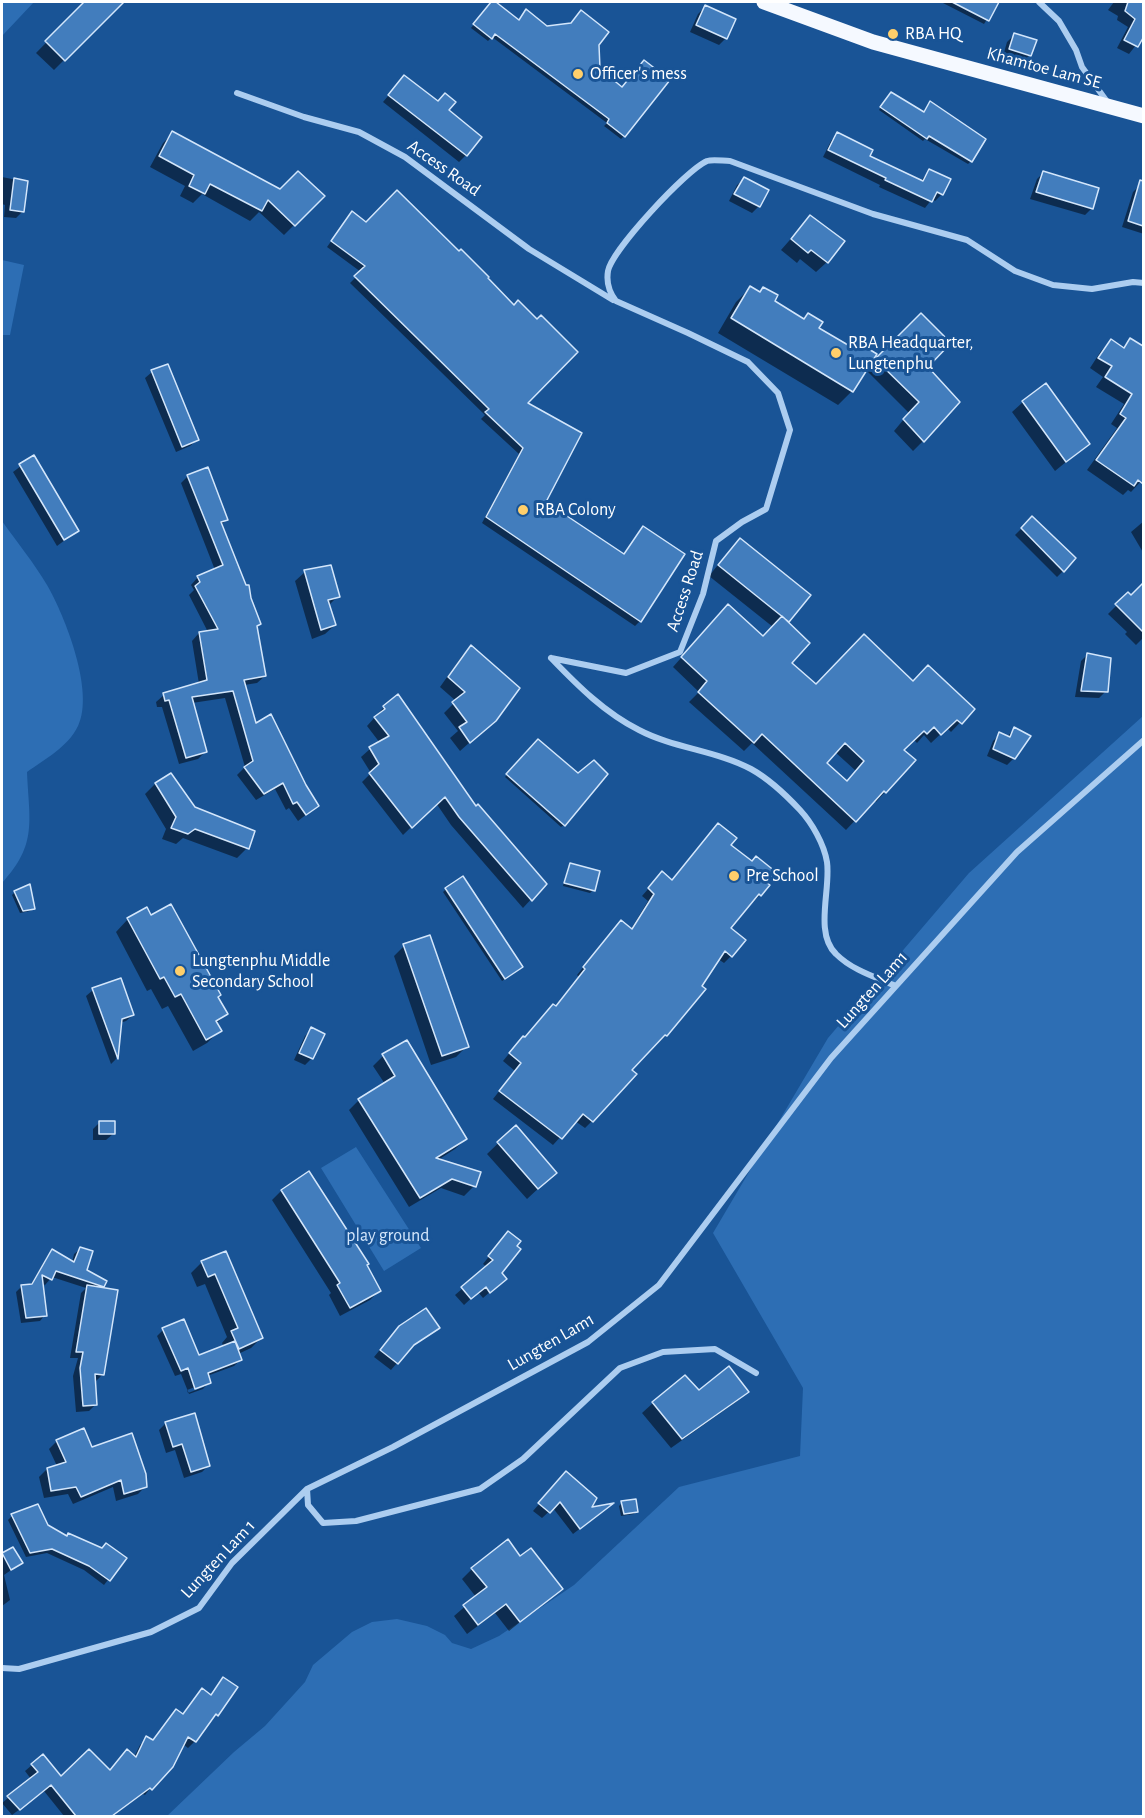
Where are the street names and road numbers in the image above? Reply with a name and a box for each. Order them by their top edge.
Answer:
street label: Khamtoe Lam SE [984,42,1104,94]
street label: Access Road [403,135,485,201]
street label: Access Road [662,548,708,634]
street label: Lungten Lam1 [832,947,912,1033]
street label: Lungten Lam1 [504,1308,598,1376]
street label: Lungten Lam 1 [176,1515,260,1603]

